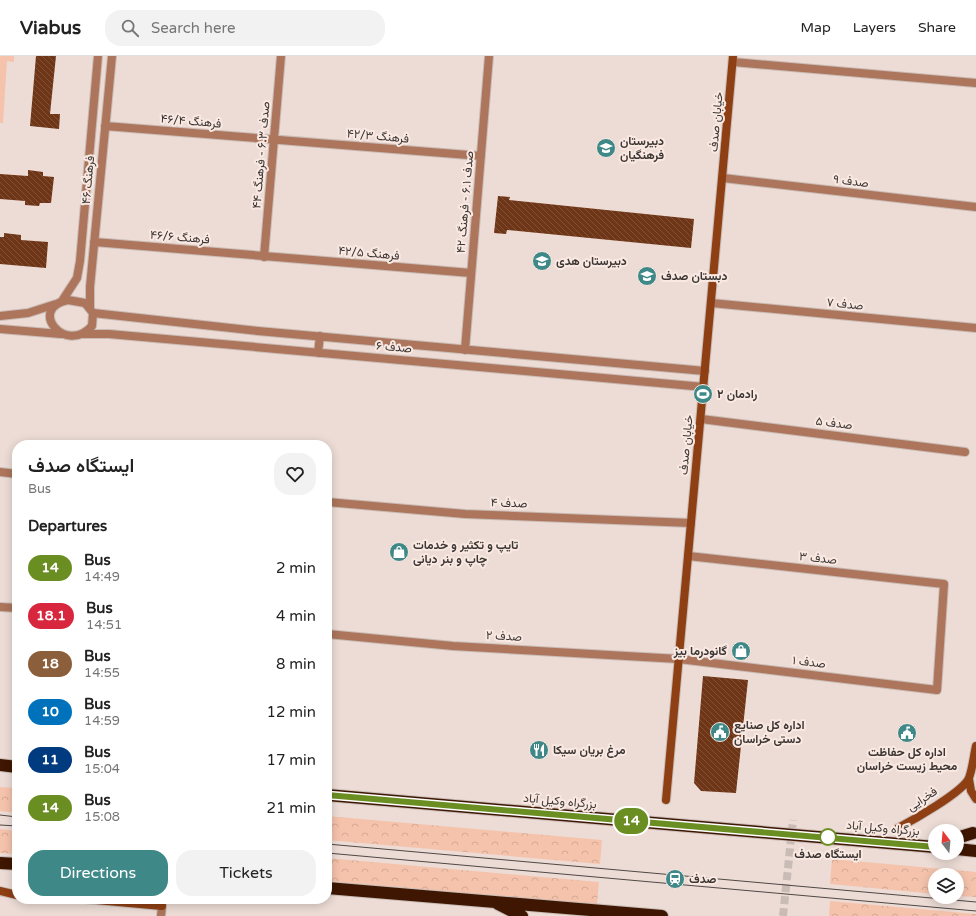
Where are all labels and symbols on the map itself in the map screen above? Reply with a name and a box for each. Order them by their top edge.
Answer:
street label: خیابان صدف [706,91,726,153]
street label: صدف ۶.۳ - فرهنگ ۴۴ [249,101,274,209]
street label: فرهنگ ۴۶/۴ [160,111,222,132]
street label: فرهنگ ۴۲/۳ [346,126,410,147]
place label: دبیرستان فرهنگیان [620,134,664,163]
school or university icon: دبیرستان فرهنگیان [595,137,617,159]
street label: صدف ۶.۱ - فرهنگ ۴۲ [454,150,477,254]
street label: فرهنگ ۴۶ [79,155,98,205]
street label: صدف ۹ [832,172,870,190]
street label: فرهنگ ۴۶/۶ [149,227,210,248]
street label: فرهنگ ۴۲/۵ [338,243,400,264]
school or university icon: دبیرستان هدی [531,250,553,272]
place label: دبیرستان هدی [556,254,627,269]
school or university icon: دبستان صدف [636,265,658,287]
place label: دبستان صدف [661,269,727,283]
street label: صدف ۷ [826,295,864,313]
street label: صدف ۶ [376,338,412,356]
sports icon: رادمان ۲ [692,383,714,405]
place label: رادمان ۲ [717,387,757,402]
street label: خیابان صدف [676,414,696,476]
street label: صدف ۵ [815,414,853,432]
street label: صدف ۴ [490,495,528,511]
place label: تایپ و تکثیر و خدمات چاپ و بنر دیانی [413,538,518,567]
shop icon: تایپ و تکثیر و خدمات چاپ و بنر دیانی [388,541,410,563]
street label: صدف ۳ [798,549,838,567]
street label: صدف ۲ [486,628,522,644]
shop icon: گانودرما بیز [730,640,752,662]
place label: گانودرما بیز [673,644,728,659]
street label: صدف ۱ [792,653,826,671]
place label: اداره کل صنایع دستی خراسان [734,718,805,747]
public building icon: اداره کل صنایع دستی خراسان [709,721,731,743]
public building icon: اداره کل حفاظت محیط زیست خراسان [896,722,918,744]
restaurant icon: مرغ بریان سیکا [528,739,550,761]
place label: مرغ بریان سیکا [553,743,626,758]
place label: اداره کل حفاظت محیط زیست خراسان [857,745,958,774]
street label: فخرایی [904,784,940,815]
street label: بزرگراه وکیل آباد [523,791,597,812]
line badge: 14 [613,808,649,834]
street label: بزرگراه وکیل آباد [846,818,920,839]
north arrow [928,824,964,860]
marker: ایستگاه صدف [819,828,837,846]
place label: ایستگاه صدف [794,847,862,861]
station icon: صدف [664,868,686,890]
place label: صدف [689,872,716,886]

